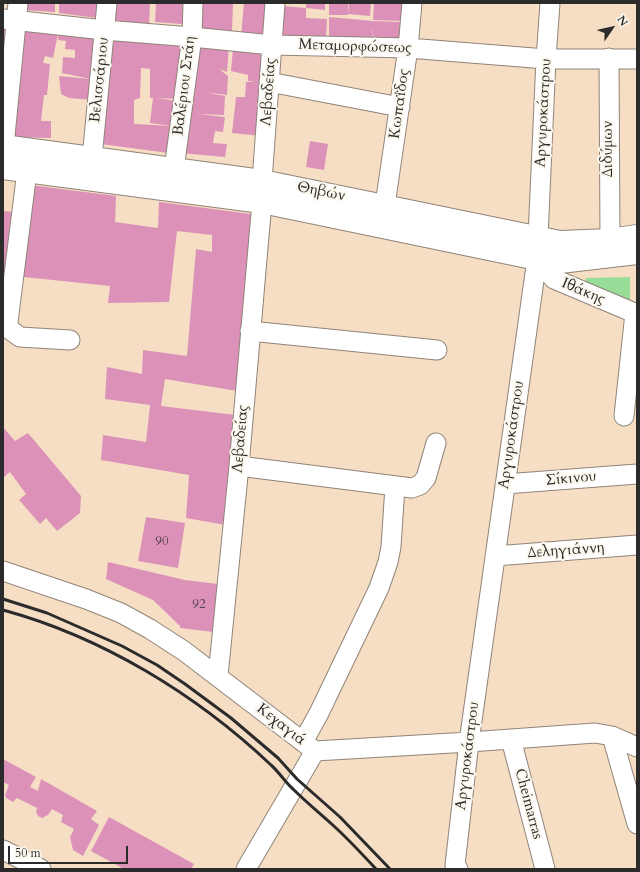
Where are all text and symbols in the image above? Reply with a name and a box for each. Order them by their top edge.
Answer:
north arrow [592,8,632,48]
text: N [613,13,631,29]
street label: Βαλέριου Στάη [170,35,200,137]
street label: Βελισσάριου [87,36,113,124]
street label: Μεταμορφώσεως [298,36,412,58]
street label: Λεβαδείας [258,57,280,127]
street label: Αργυροκάστρου [532,58,556,168]
street label: Κωπαΐδος [386,68,414,140]
street label: Διδύμων [600,121,618,177]
street label: Θηβών [295,179,347,205]
street label: Ιθάκης [559,275,607,309]
street label: Αργυροκάστρου [496,380,528,490]
street label: Λεβαδείας [229,404,253,474]
street label: Σίκινου [545,468,597,490]
house number: 90 [155,534,169,550]
street label: Δεληγιάννη [527,539,605,563]
house number: 92 [192,597,206,613]
street label: Κεχαγιά [253,700,309,750]
street label: Αργυροκάστρου [452,701,484,811]
street label: Cheimarras [510,767,546,841]
scale bar [10,838,130,864]
text: 50 m [15,845,41,861]

